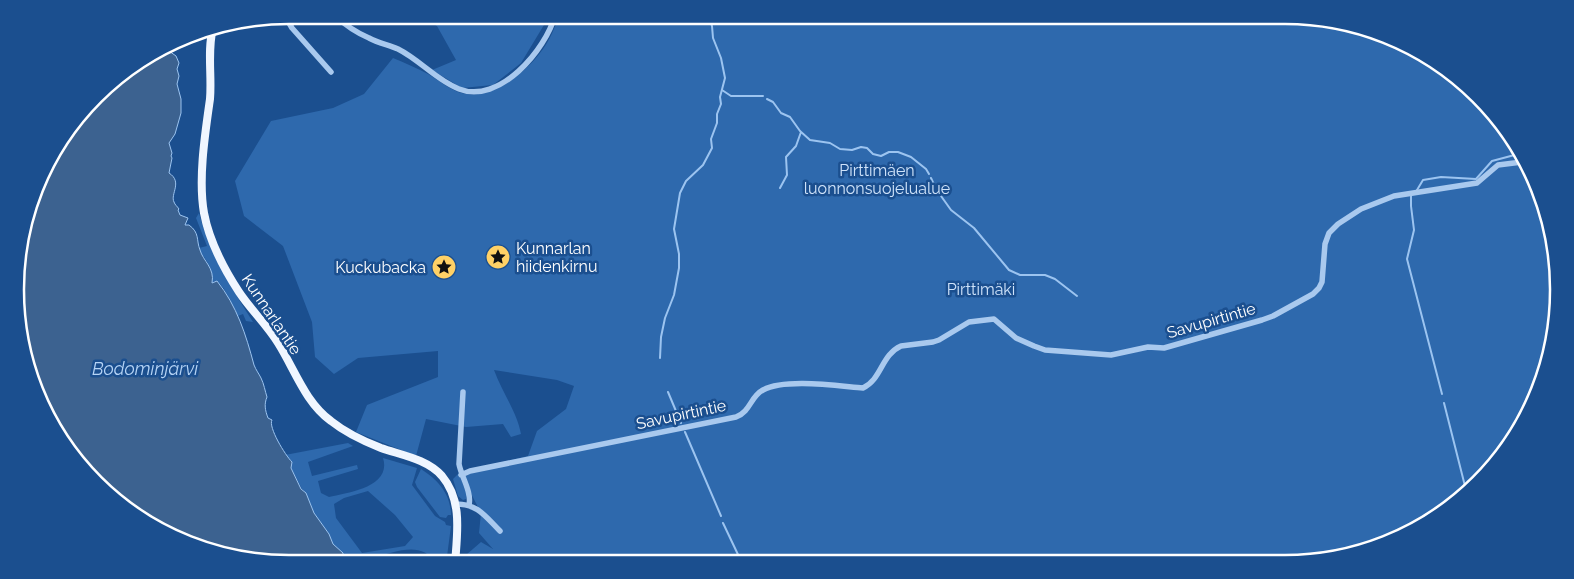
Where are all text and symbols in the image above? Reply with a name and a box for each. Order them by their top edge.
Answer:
park label: Pirttimäen luonnonsuojelualue [804,161,950,198]
place label: Kunnarlan hiidenkirnu [516,239,597,276]
place icon: Kunnarlan hiidenkirnu [485,244,511,270]
place icon: Kuckubacka [431,254,457,280]
place label: Kuckubacka [335,258,426,277]
street label: Kunnarlantie [238,270,305,358]
park label: Pirttimäki [947,280,1015,299]
street label: Savupirtintie [1165,299,1258,342]
water label: Bodominjärvi [92,358,199,379]
street label: Savupirtintie [634,396,728,433]

